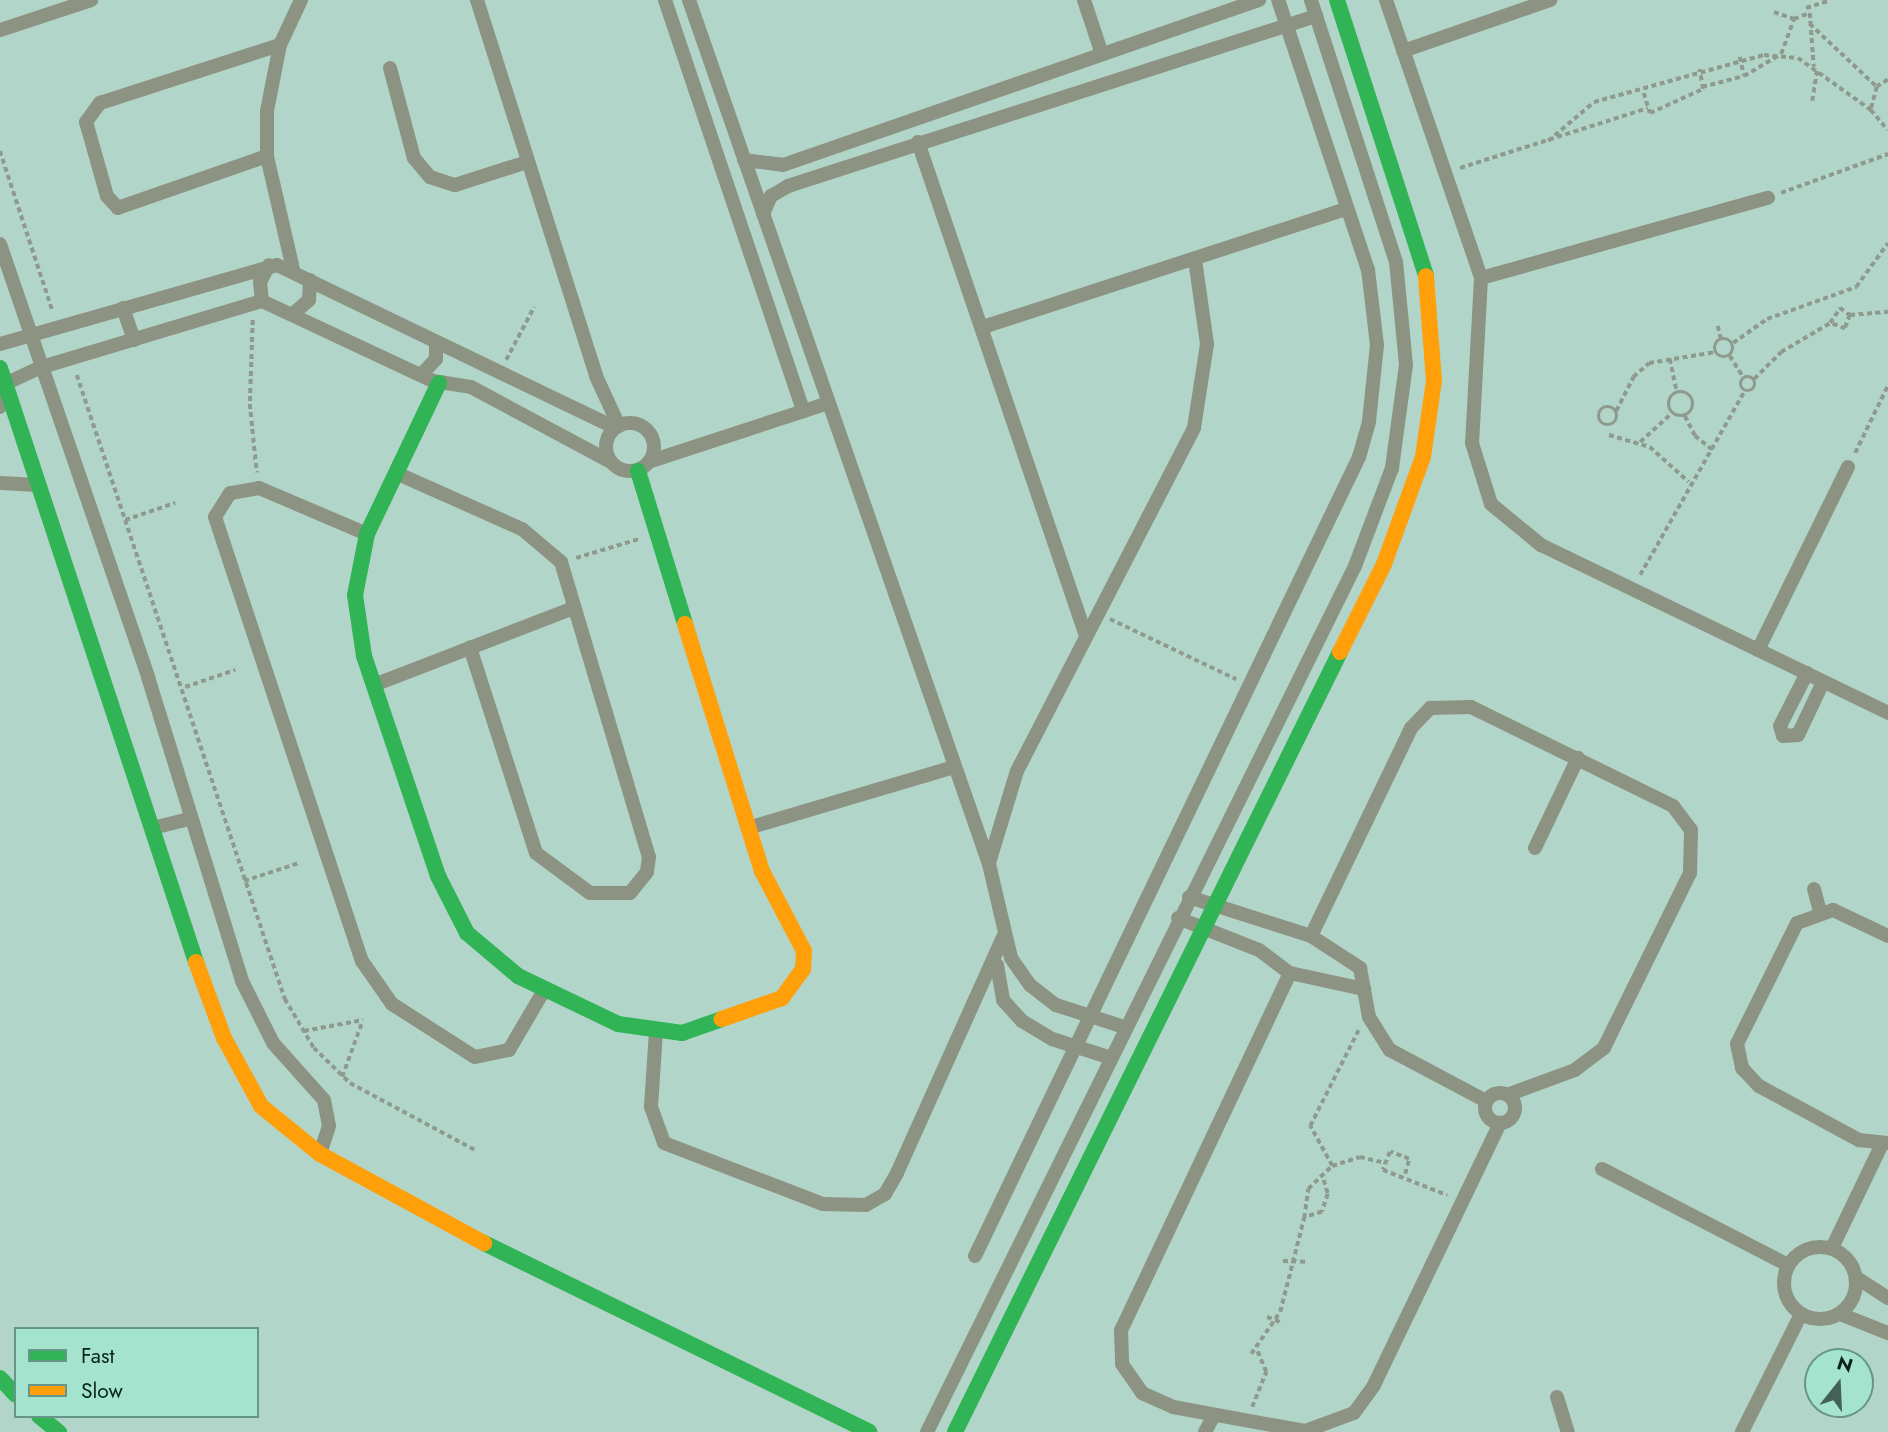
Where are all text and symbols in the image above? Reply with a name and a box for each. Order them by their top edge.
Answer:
legend [14,1327,259,1418]
text: Fast [81,1341,114,1371]
north arrow [1804,1348,1874,1418]
text: N [1834,1349,1856,1380]
text: Slow [81,1376,123,1406]

